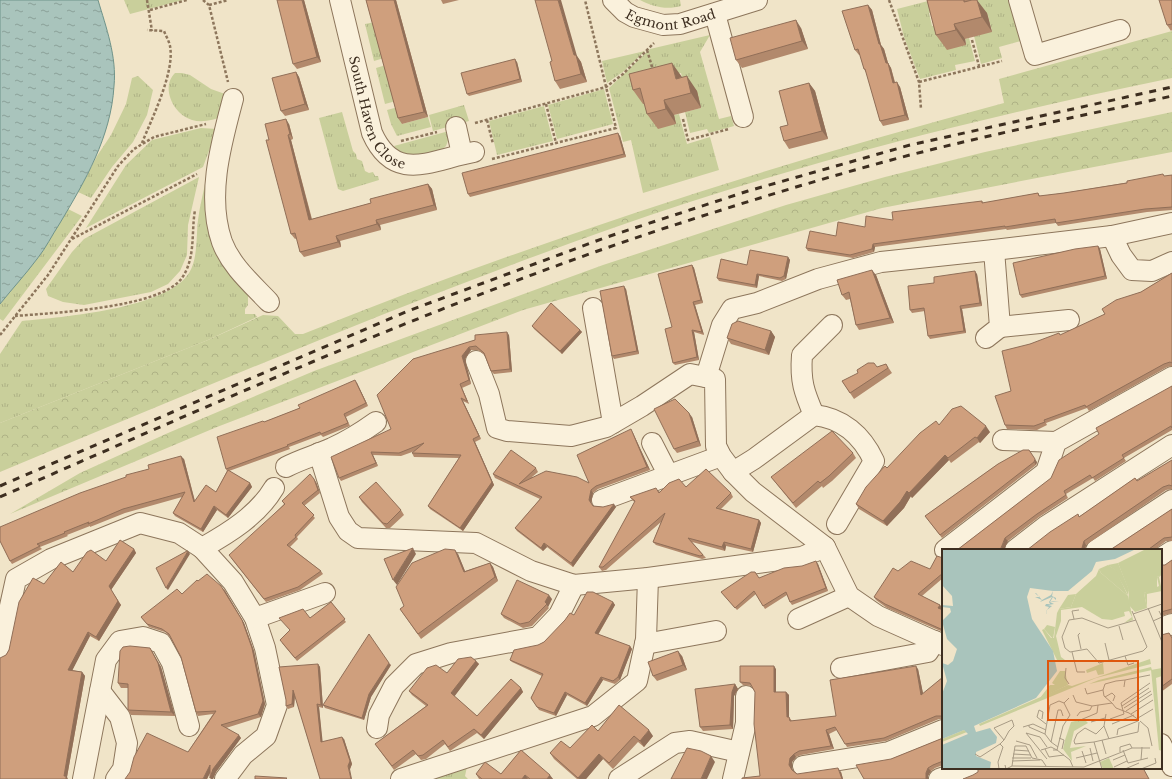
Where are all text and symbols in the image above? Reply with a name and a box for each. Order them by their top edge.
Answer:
street label: Egmont Road [623,5,718,34]
street label: South Haven Close [345,54,407,172]
inset map [942,549,1162,769]

